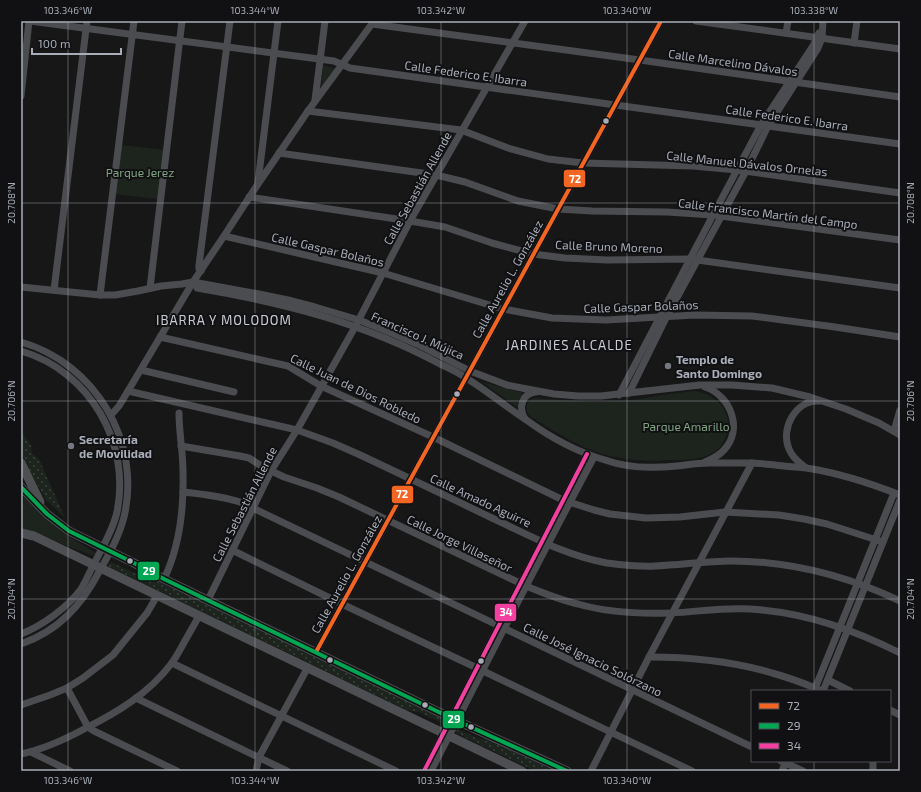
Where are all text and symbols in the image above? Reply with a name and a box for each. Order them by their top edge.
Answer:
text: 103.346°W [44,4,93,16]
text: 103.344°W [231,4,280,16]
text: 103.342°W [417,4,466,16]
text: 103.340°W [603,4,652,16]
text: 103.338°W [790,4,839,16]
scale bar [32,30,121,56]
text: 100 m [38,36,70,50]
street label: Calle Marcelino Dávalos [667,46,799,78]
street label: Calle Federico E. Ibarra [404,57,528,89]
street label: Calle Federico E. Ibarra [725,101,849,133]
unlabelled marker [601,116,611,126]
street label: Calle Sebastián Allende [380,129,454,247]
street label: Calle Manuel Dávalos Ornelas [666,148,828,178]
park label: Parque Jerez [106,165,174,179]
line badge: 72 [563,169,586,188]
text: 72 [569,172,581,185]
text: 20.708°N [5,182,17,224]
text: 20.708°N [904,182,916,224]
street label: Calle Francisco Martín del Campo [677,195,859,231]
street label: Calle Aurelio L. González [469,218,545,340]
street label: Calle Gaspar Bolaños [270,229,386,269]
street label: Calle Bruno Moreno [555,237,663,255]
street label: Calle Gaspar Bolaños [583,297,699,315]
street label: Francisco J. Mújica [369,308,466,363]
district label: IBARRA Y MOLODOM [156,312,292,328]
district label: JARDINES ALCALDE [505,337,633,353]
street label: Calle Juan de Dios Robledo [288,350,424,426]
place label: Templo de Santo Domingo [676,352,762,380]
marker: Templo de Santo Domingo [663,361,673,371]
text: 20.706°N [5,380,17,422]
text: 20.706°N [904,380,916,422]
unlabelled marker [452,389,462,399]
park label: Parque Amarillo [642,419,730,433]
place label: Secretaría de Movilidad [79,432,152,460]
marker: Secretaría de Movilidad [66,441,76,451]
street label: Calle Sebastián Allende [209,444,279,564]
street label: Calle Amado Aguirre [428,470,534,530]
line badge: 72 [391,485,414,504]
text: 72 [396,487,408,500]
street label: Calle Jorge Villaseñor [405,511,515,575]
street label: Calle Aurelio L. González [308,513,384,635]
unlabelled marker [125,556,135,566]
line badge: 29 [137,561,160,581]
text: 29 [143,564,155,577]
text: 20.704°N [5,578,17,620]
text: 20.704°N [904,578,916,620]
line badge: 34 [494,603,517,622]
text: 34 [499,605,513,618]
street label: Calle José Ignacio Solórzano [521,619,665,699]
unlabelled marker [325,655,335,665]
unlabelled marker [476,656,486,666]
legend [751,690,891,762]
text: 72 [787,698,800,712]
unlabelled marker [420,700,430,710]
line badge: 29 [442,710,465,729]
text: 29 [448,712,460,725]
text: 29 [787,718,801,732]
unlabelled marker [466,722,476,732]
text: 34 [787,738,801,752]
text: 103.346°W [44,774,93,786]
text: 103.344°W [231,774,280,786]
text: 103.342°W [417,774,466,786]
text: 103.340°W [603,774,652,786]

